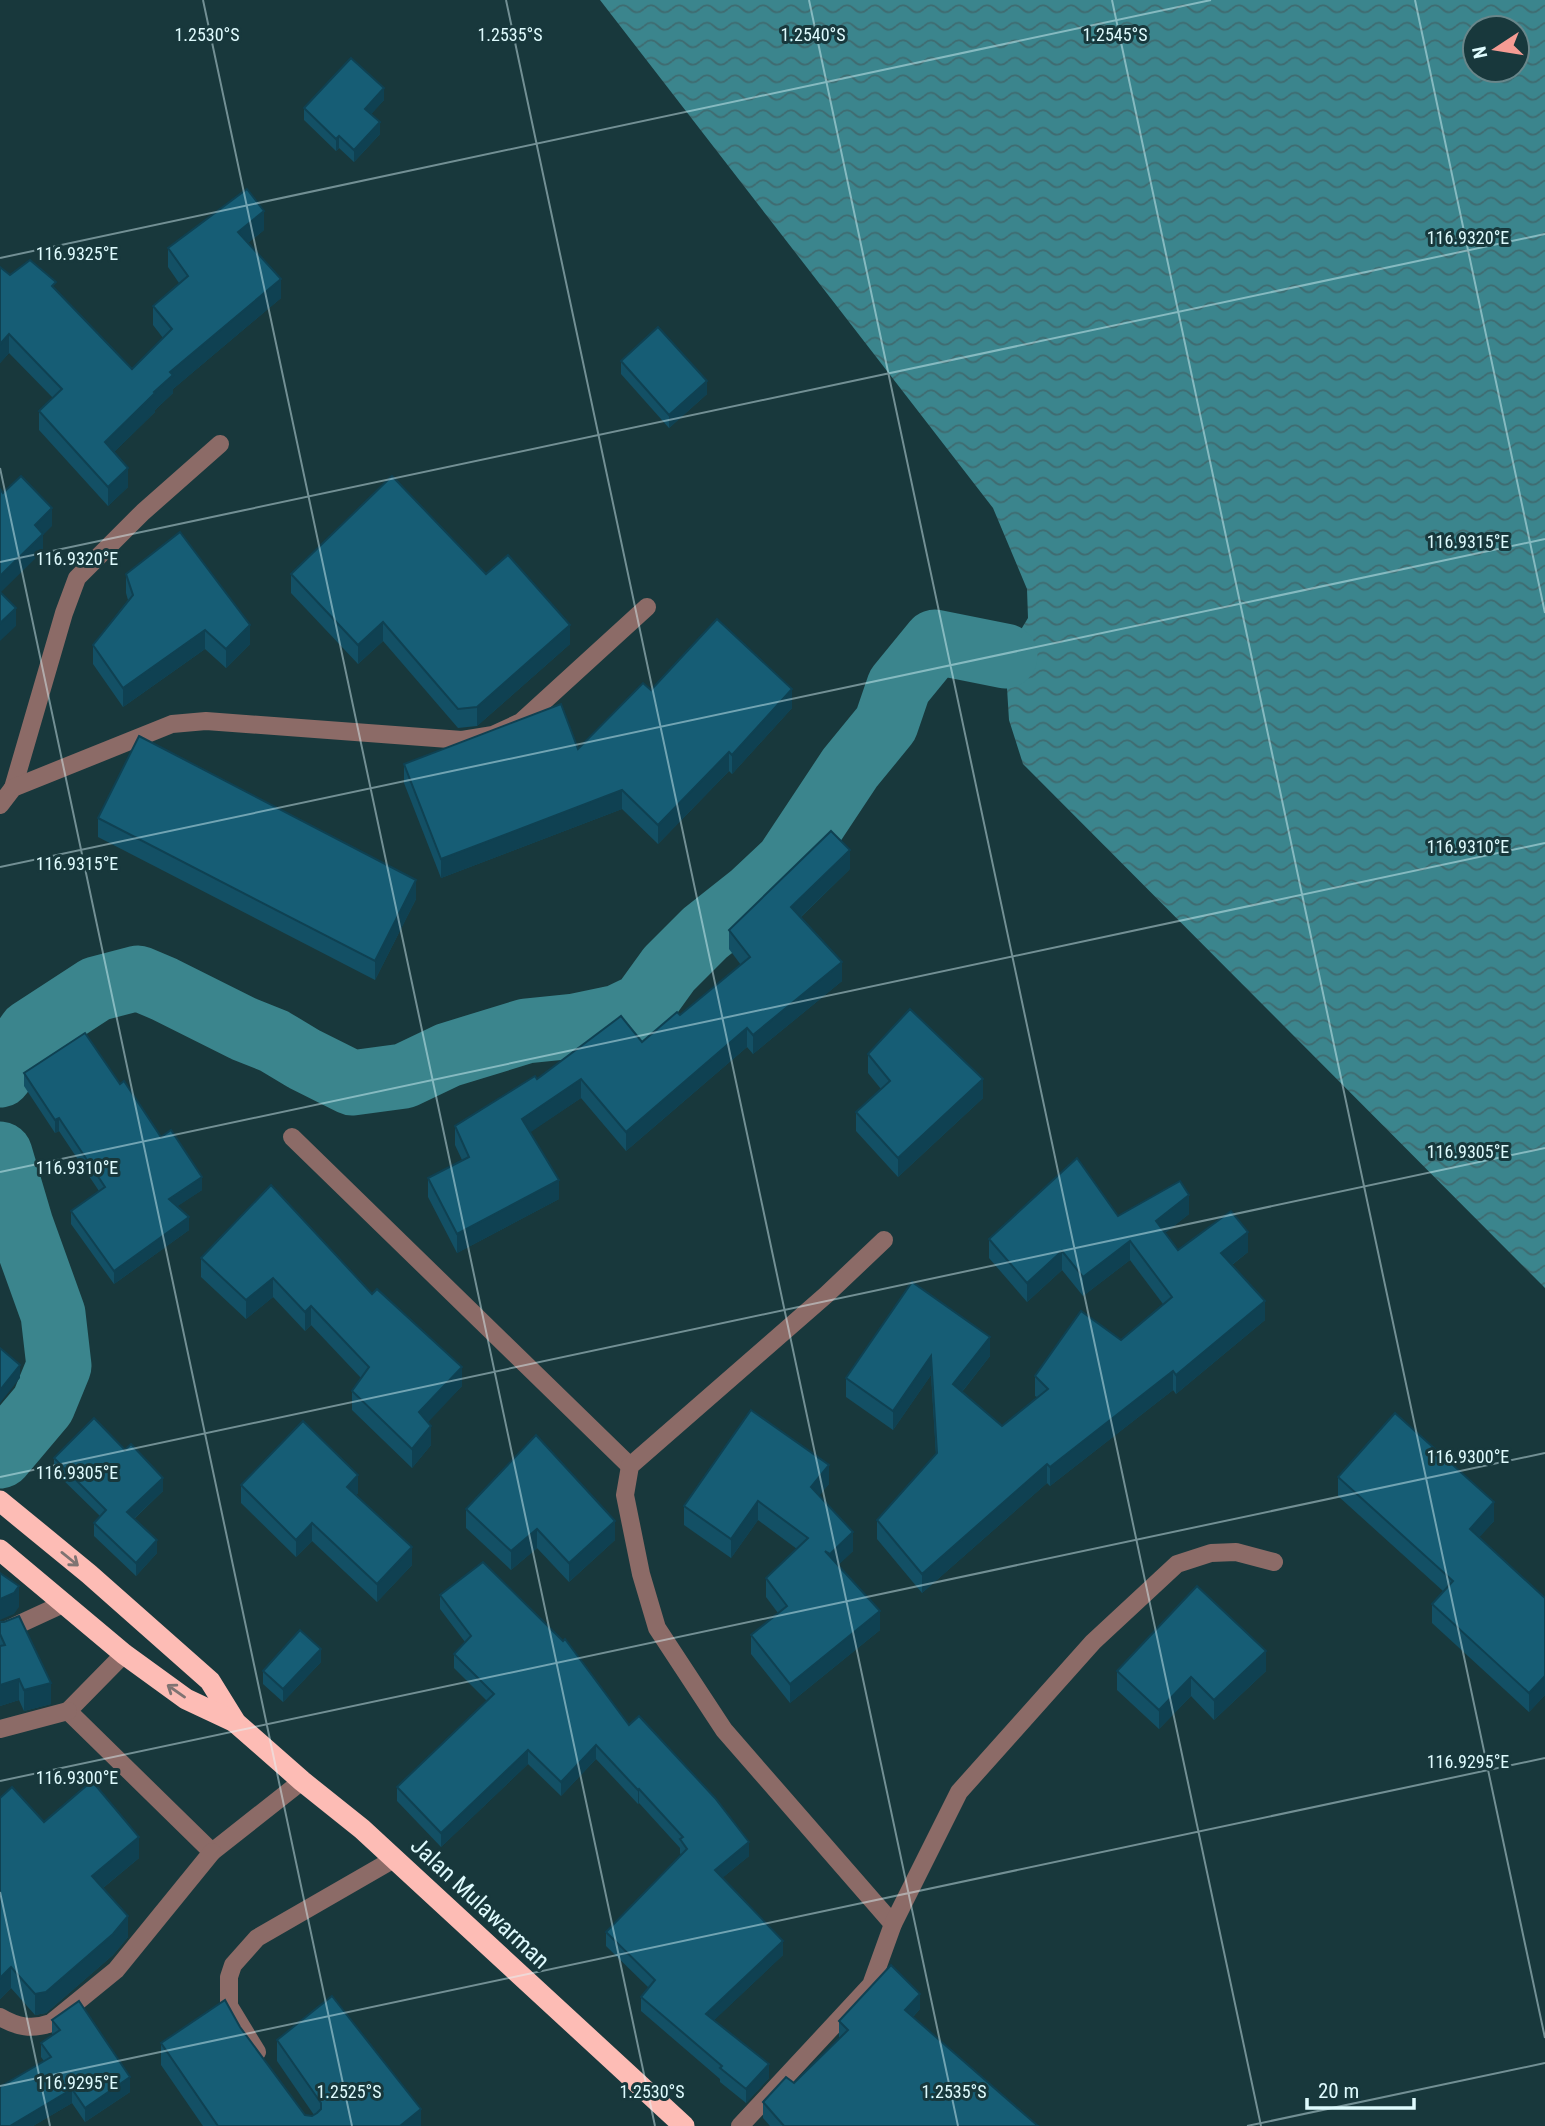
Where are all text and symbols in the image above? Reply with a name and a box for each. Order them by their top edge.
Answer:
north arrow [1461,14,1531,84]
text: 1.2530°S [174,24,240,45]
text: 1.2535°S [477,24,543,45]
text: 1.2540°S [780,24,846,45]
text: 1.2545°S [1082,24,1148,45]
text: N [1467,44,1492,61]
text: 116.9320°E [1427,227,1509,248]
text: 116.9325°E [36,243,118,264]
text: 116.9315°E [1427,531,1509,552]
text: 116.9320°E [36,548,118,569]
text: 116.9310°E [1427,836,1509,857]
text: 116.9315°E [36,853,118,874]
text: 116.9305°E [1427,1141,1509,1162]
text: 116.9310°E [36,1157,118,1178]
text: 116.9300°E [1427,1446,1509,1467]
text: 116.9305°E [36,1462,118,1483]
one-way arrow [60,1551,78,1567]
one-way arrow [167,1684,186,1699]
text: 116.9295°E [1427,1751,1509,1772]
text: 116.9300°E [36,1767,118,1788]
street label: Jalan Mulawarman [405,1832,555,1974]
scale bar [1307,2066,1414,2110]
text: 116.9295°E [36,2072,118,2093]
text: 20 m [1318,2079,1359,2103]
text: 1.2525°S [316,2081,382,2102]
text: 1.2530°S [619,2081,685,2102]
text: 1.2535°S [921,2081,987,2102]

